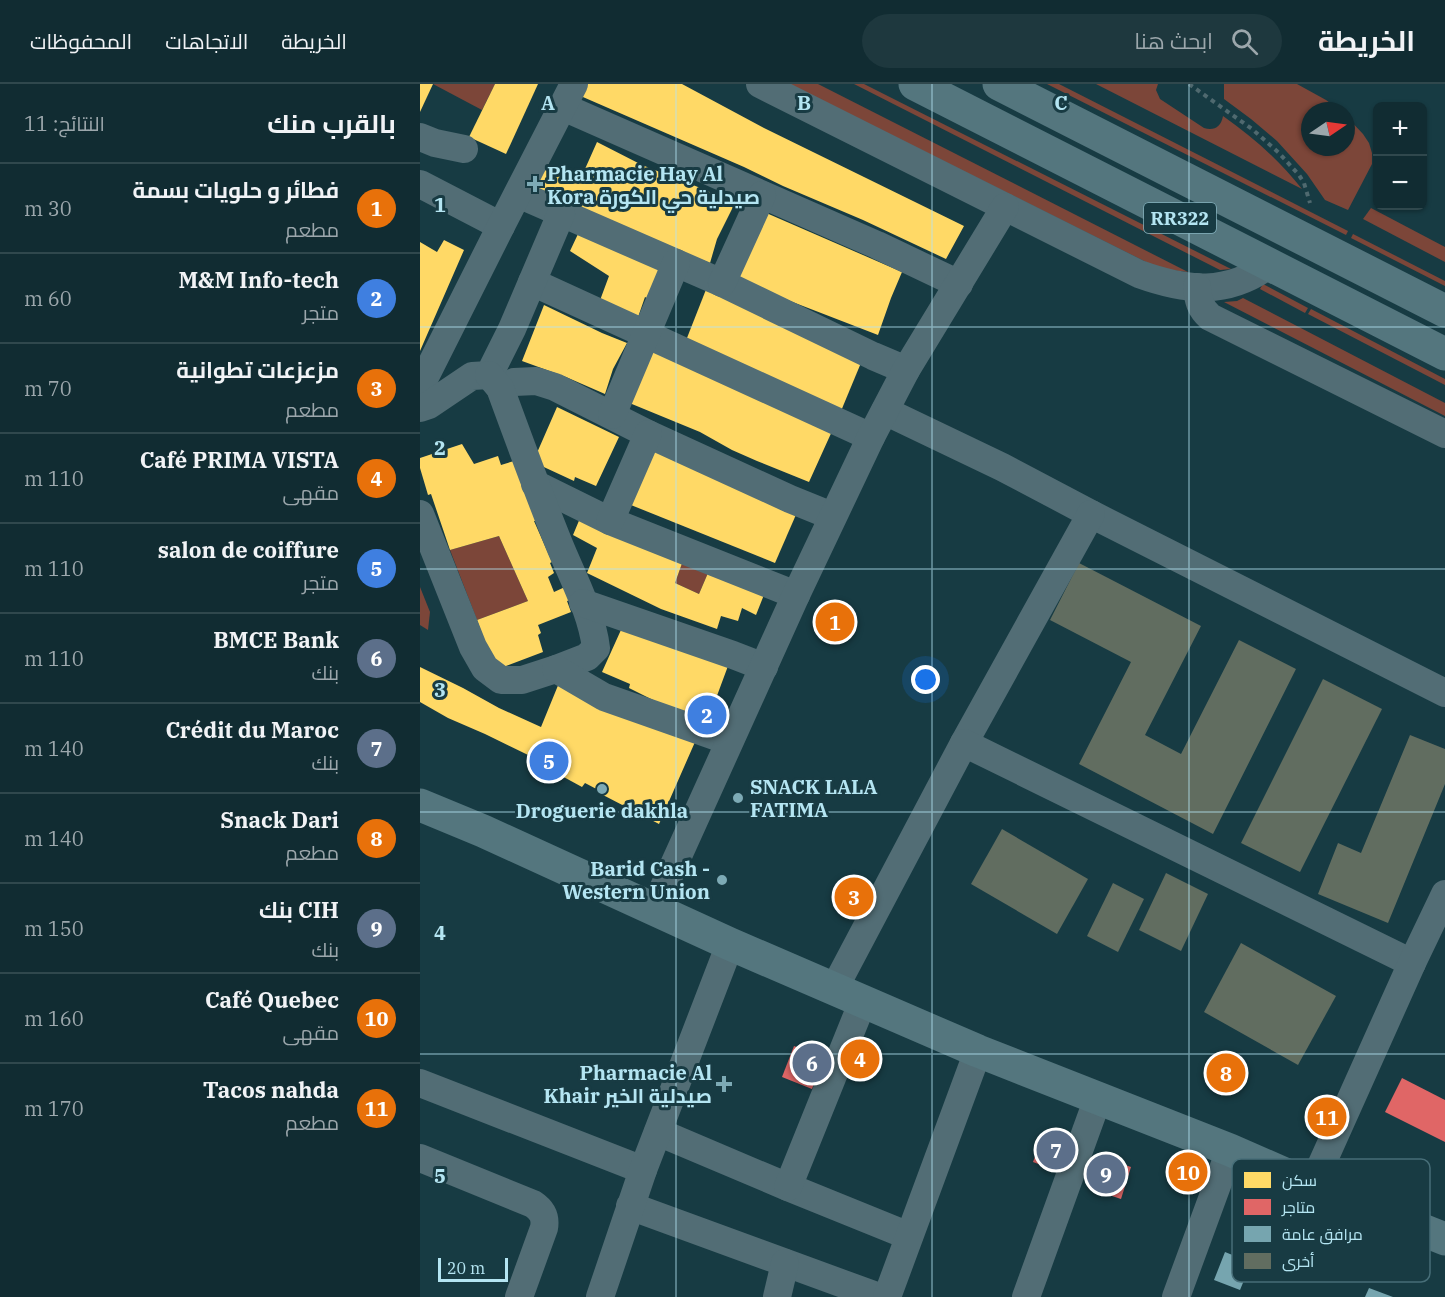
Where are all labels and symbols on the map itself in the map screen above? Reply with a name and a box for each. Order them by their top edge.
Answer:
text: A [541,89,555,116]
text: B [797,89,811,116]
text: C [1054,89,1068,116]
north arrow [1301,102,1355,156]
place label: Pharmacie Hay Al Kora صيدلية حي الكورة [547,160,760,213]
marker: Pharmacie Hay Al Kora صيدلية حي الكورة [528,177,542,191]
text: 1 [434,191,446,218]
road number: RR322 [1144,203,1216,233]
text: 2 [434,434,446,461]
pin: 1 [816,600,854,644]
your location [911,665,940,694]
text: 3 [434,676,446,703]
pin: 2 [688,692,726,738]
pin: 5 [530,738,568,784]
place label: SNACK LALA FATIMA [750,773,878,823]
marker: Droguerie dakhla [595,782,609,796]
marker: SNACK LALA FATIMA [731,791,745,805]
place label: Droguerie dakhla [516,797,688,824]
place label: Barid Cash - Western Union [562,855,710,905]
marker: Barid Cash - Western Union [715,873,729,887]
pin: 3 [834,874,874,920]
text: 4 [434,919,446,946]
pin: 4 [840,1036,880,1082]
pin: 6 [792,1040,832,1086]
pin: 8 [1206,1050,1246,1096]
place label: Pharmacie Al Khair صيدلية الخير [543,1059,712,1109]
marker: Pharmacie Al Khair صيدلية الخير [717,1077,731,1091]
pin: 11 [1308,1094,1346,1140]
pin: 7 [1036,1128,1076,1172]
pin: 10 [1168,1150,1208,1194]
pin: 9 [1086,1152,1126,1196]
legend [1232,1159,1430,1282]
text: 5 [434,1162,446,1189]
text: سكن [1282,1170,1317,1191]
text: متاجر [1281,1197,1315,1217]
text: مرافق عامة [1282,1224,1363,1245]
text: أخرى [1282,1251,1314,1272]
scale bar [438,1255,508,1282]

